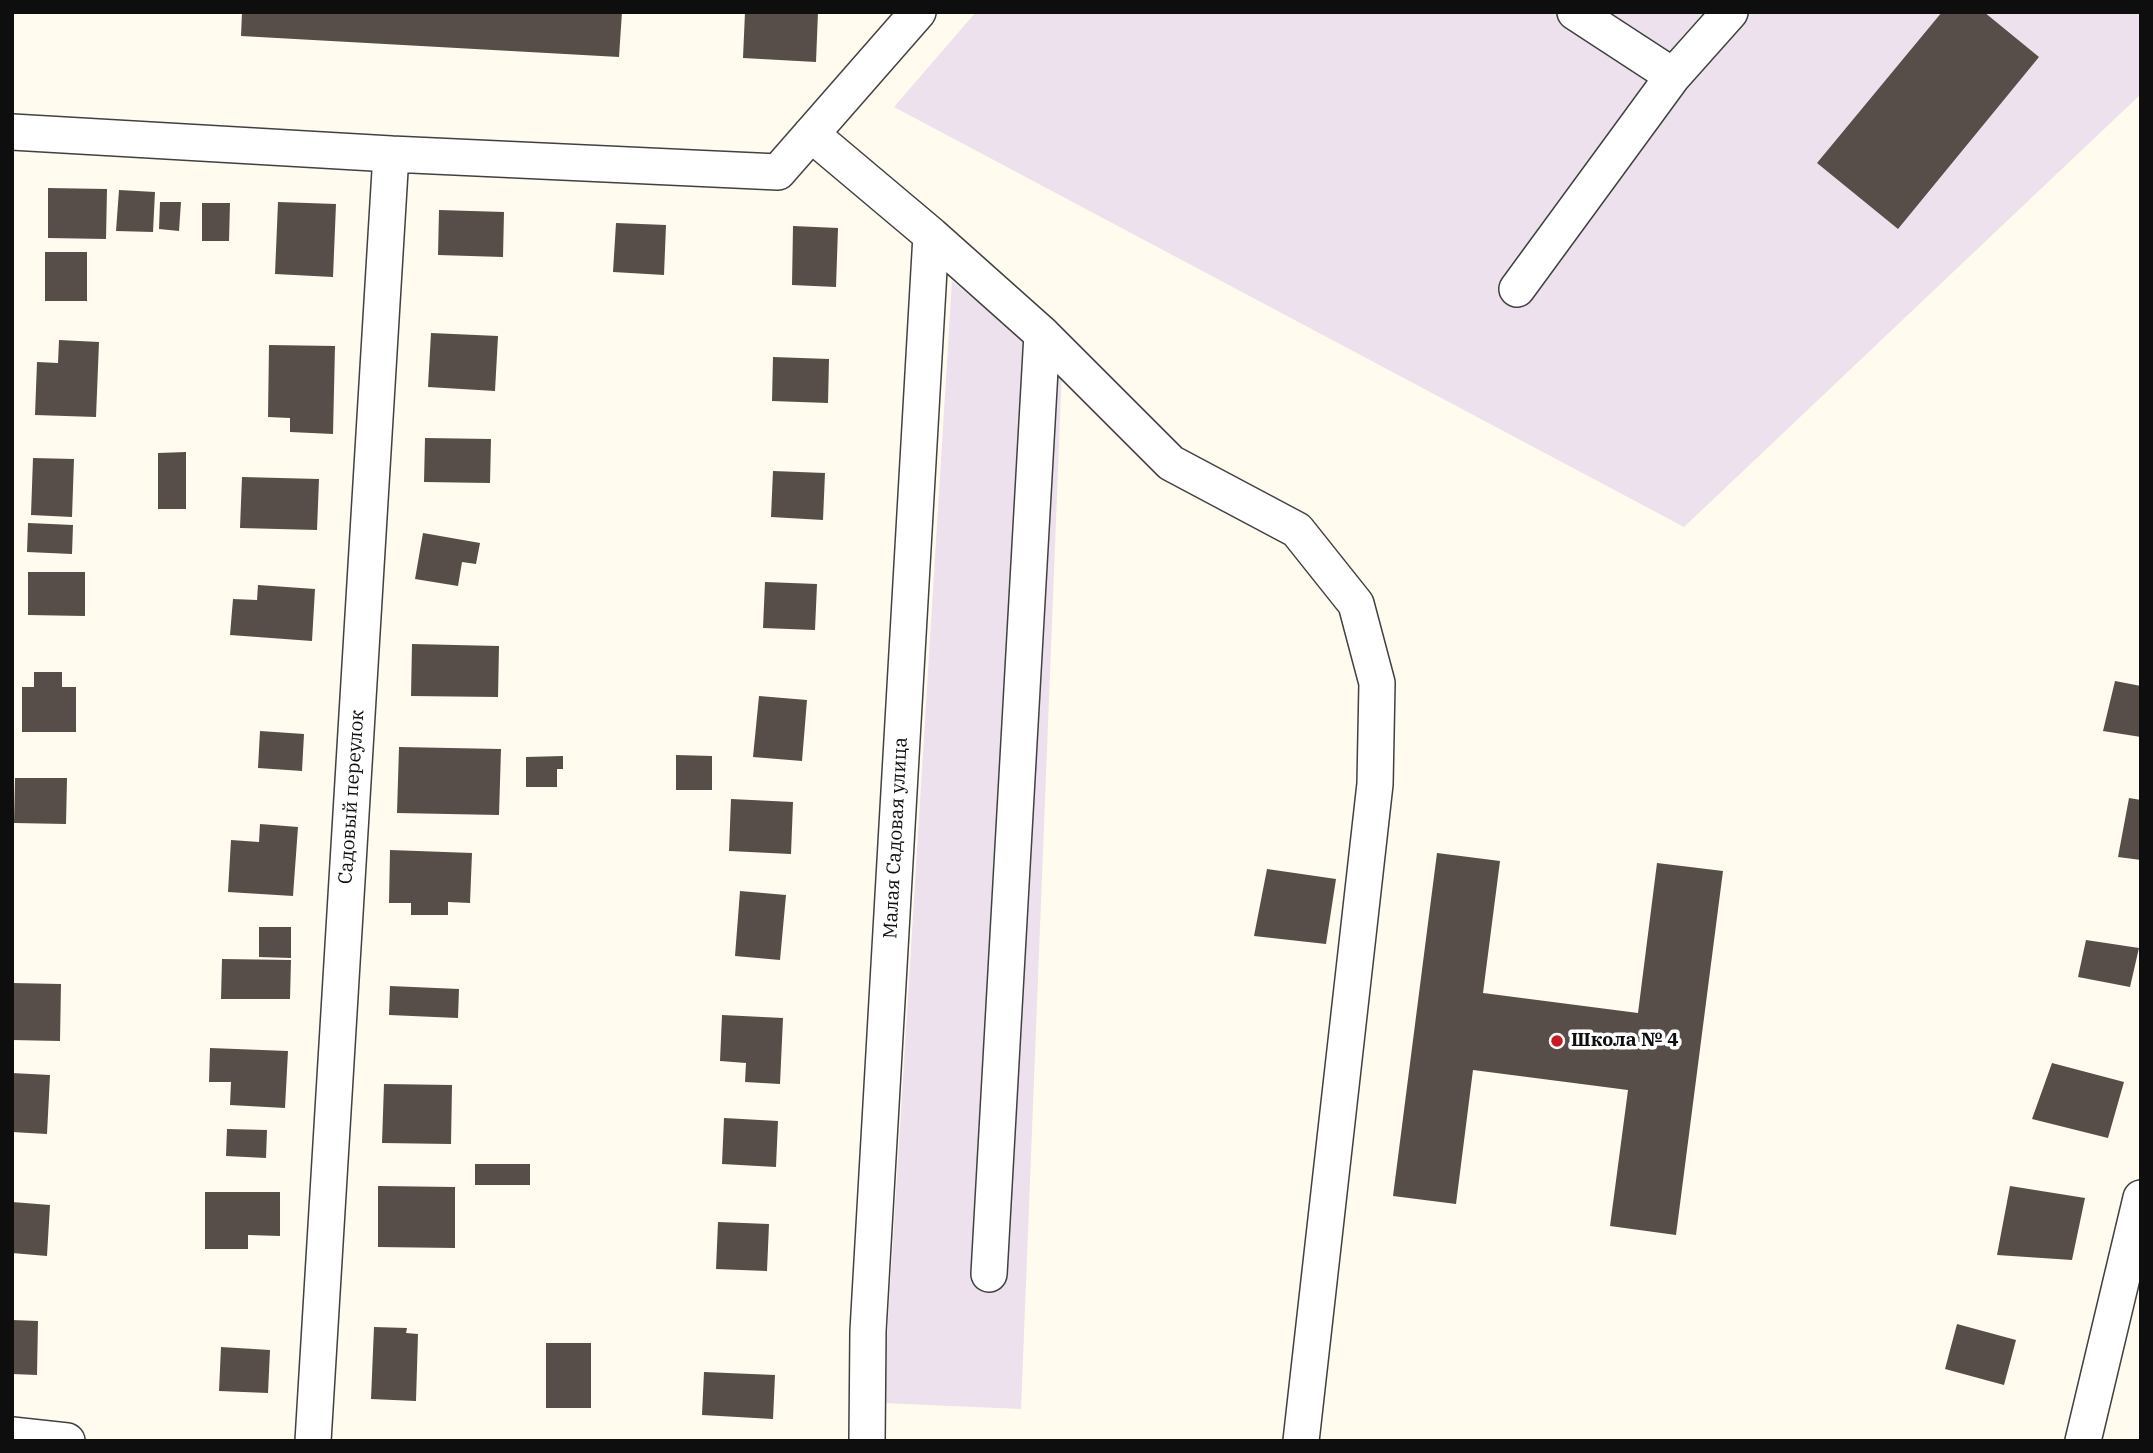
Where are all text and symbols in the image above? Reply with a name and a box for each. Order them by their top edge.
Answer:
street label: Садовый переулок [335,709,369,885]
street label: Малая Садовая улица [879,737,913,939]
place label: Школа № 4 [1571,1030,1679,1052]
marker: Школа № 4 [1549,1033,1565,1049]

